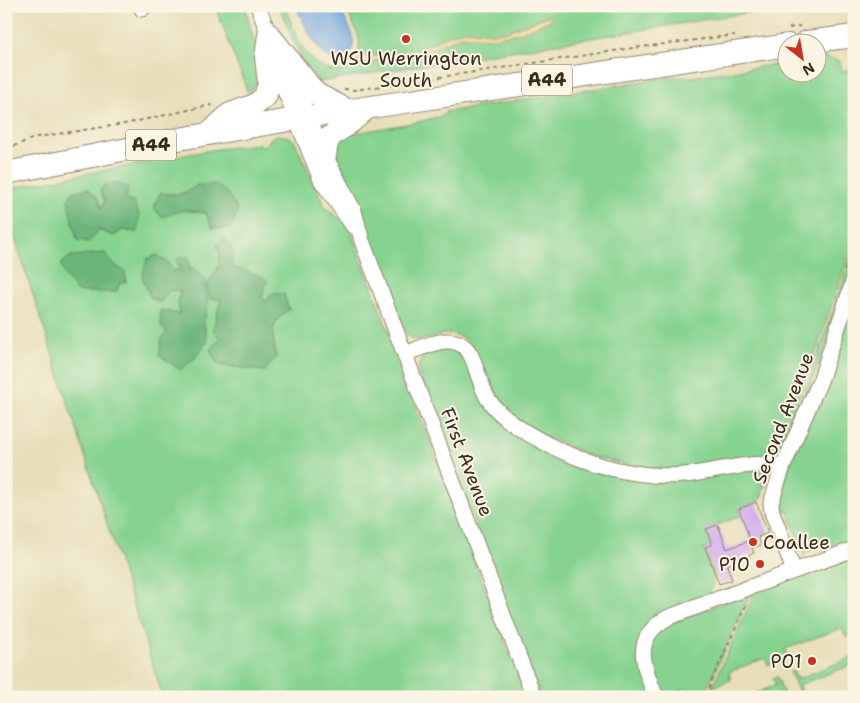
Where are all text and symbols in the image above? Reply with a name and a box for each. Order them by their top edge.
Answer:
north arrow [778,32,828,82]
marker: WSU Werrington South [400,33,412,45]
place label: WSU Werrington South [330,46,482,93]
text: N [799,59,818,80]
road number: A44 [522,64,572,96]
road number: A44 [126,130,176,160]
street label: Second Avenue [746,349,820,487]
street label: First Avenue [435,404,499,520]
place label: Coallee [763,530,830,555]
marker: Coallee [747,536,759,548]
place label: P10 [719,552,750,577]
marker: P10 [754,558,766,570]
place label: P01 [771,649,802,674]
marker: P01 [806,655,818,667]

